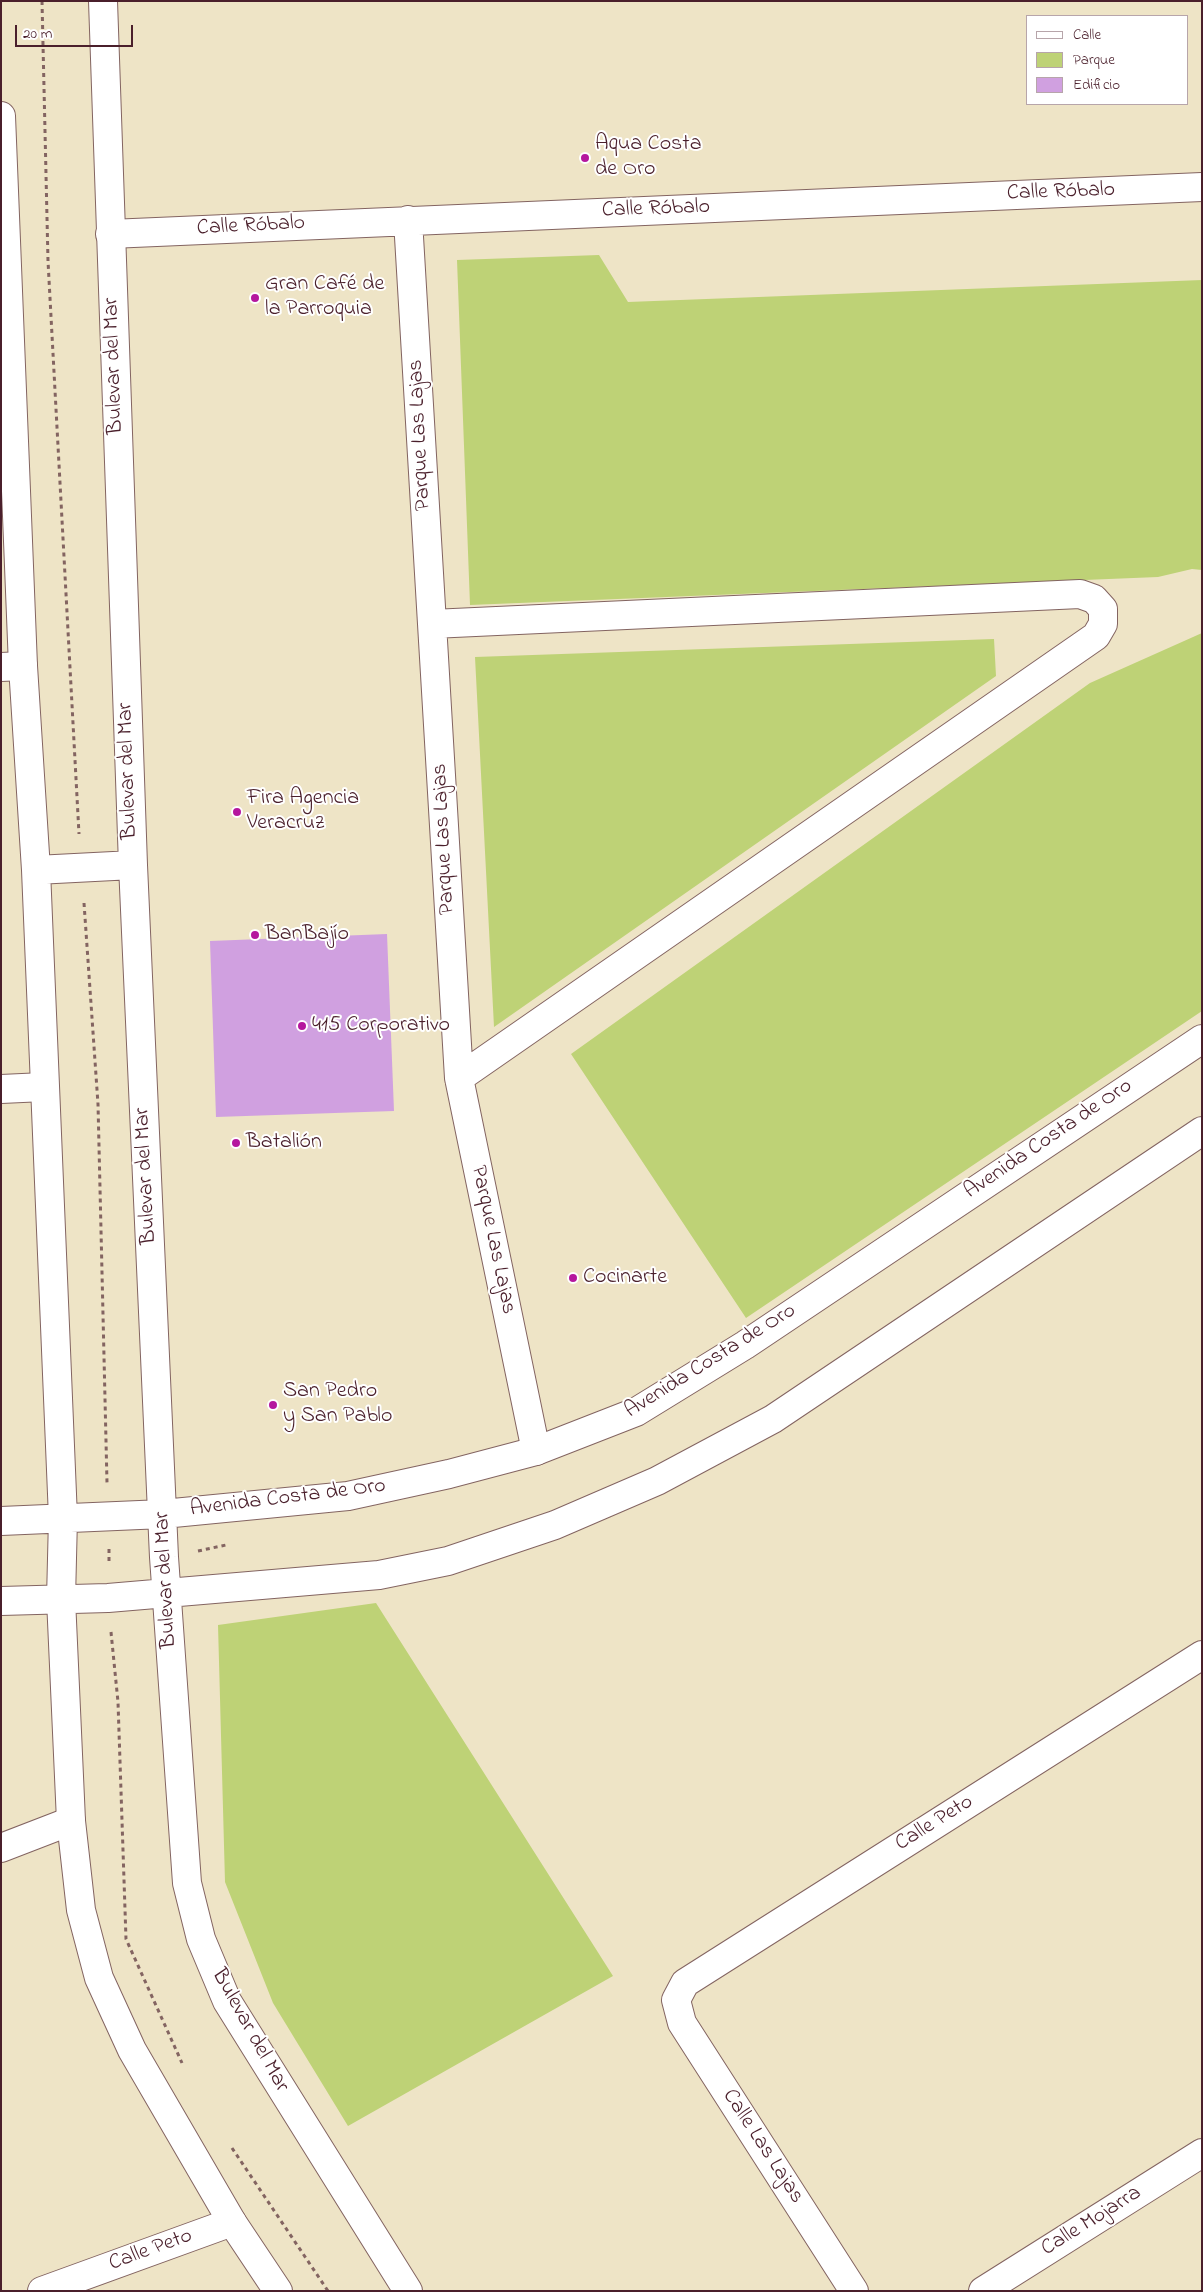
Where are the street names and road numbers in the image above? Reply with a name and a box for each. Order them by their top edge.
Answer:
street label: Calle Róbalo [1006,178,1116,208]
street label: Calle Róbalo [601,195,711,225]
street label: Calle Róbalo [196,211,306,243]
street label: Bulevar del Mar [99,297,131,435]
street label: Parque Las Lajas [404,359,438,511]
street label: Bulevar del Mar [113,702,145,840]
street label: Parque Las Lajas [428,763,462,915]
street label: Avenida Costa de Oro [960,1074,1138,1206]
street label: Bulevar del Mar [130,1107,164,1245]
street label: Parque Las Lajas [463,1163,521,1317]
street label: Avenida Costa de Oro [620,1299,802,1425]
street label: Avenida Costa de Oro [189,1474,387,1524]
street label: Bulevar del Mar [150,1511,184,1649]
street label: Calle Peto [891,1790,979,1858]
street label: Bulevar del Mar [204,1965,294,2097]
street label: Calle Las Lajas [715,2085,809,2209]
street label: Calle Mojarra [1037,2181,1147,2263]
street label: Calle Peto [106,2224,196,2278]

